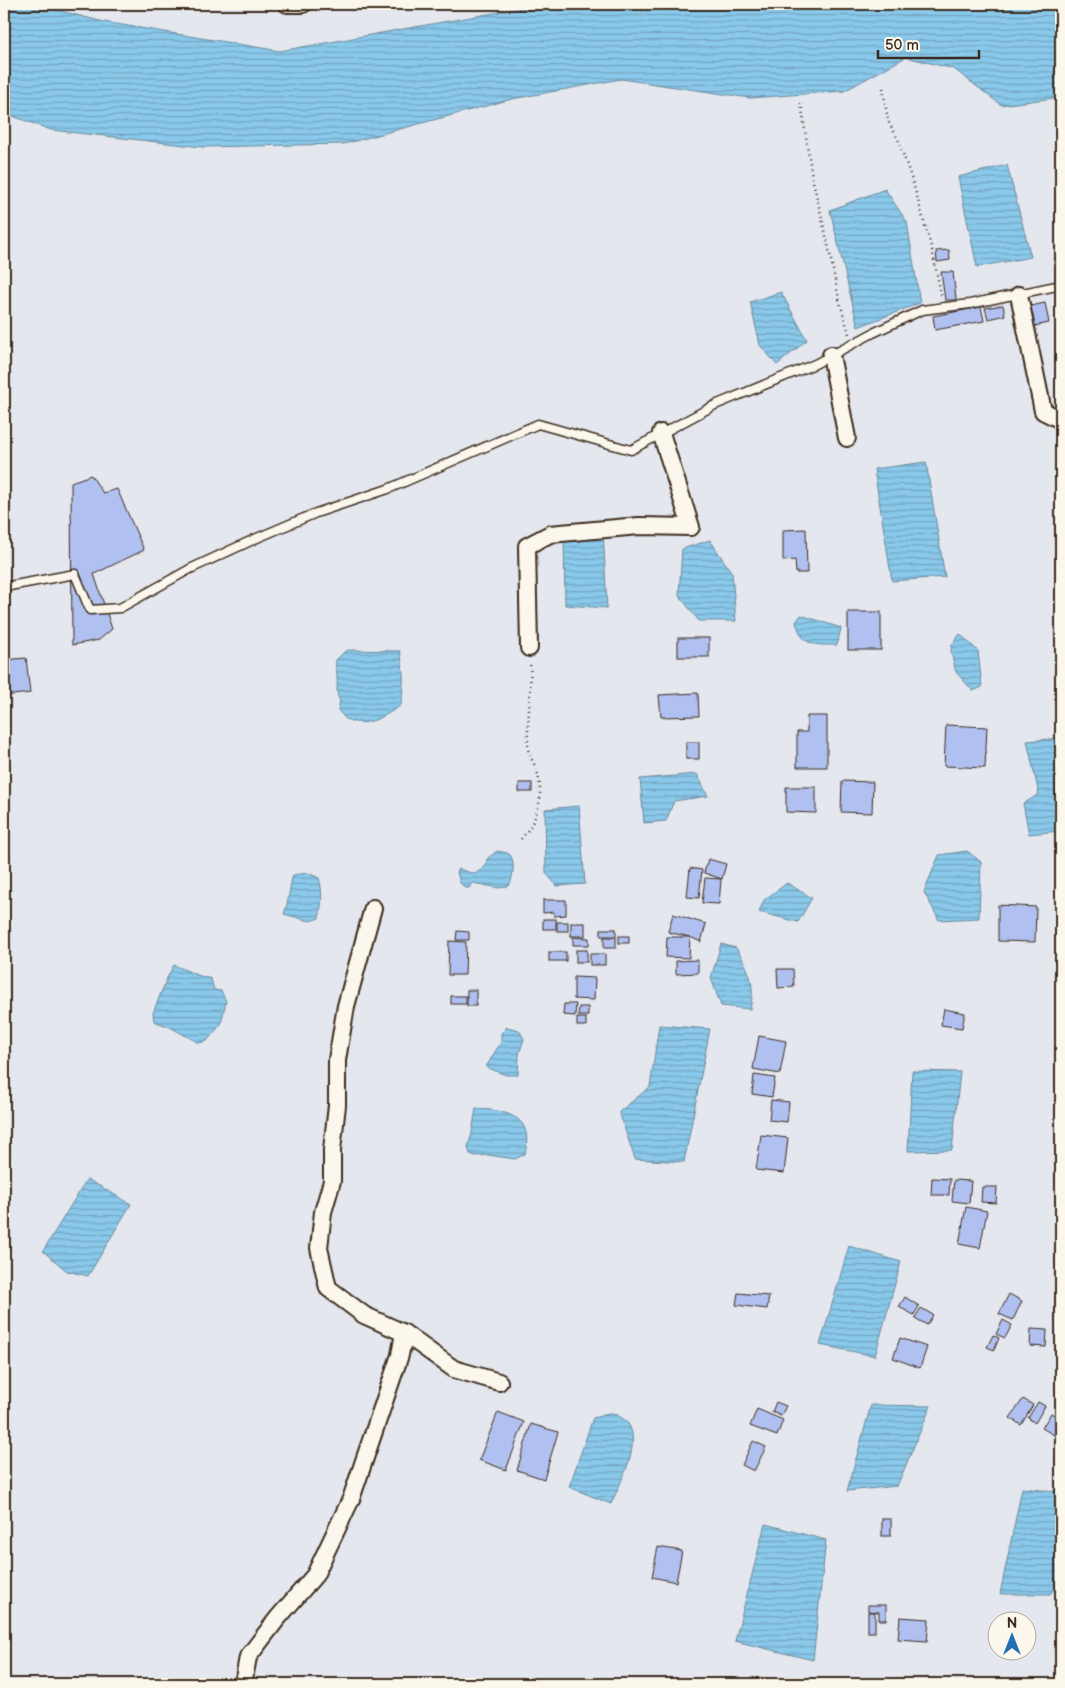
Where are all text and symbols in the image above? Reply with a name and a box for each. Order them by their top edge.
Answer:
scale bar [878,28,979,60]
text: 50 m [885,36,919,55]
north arrow [988,1610,1038,1660]
text: N [1007,1615,1017,1632]

